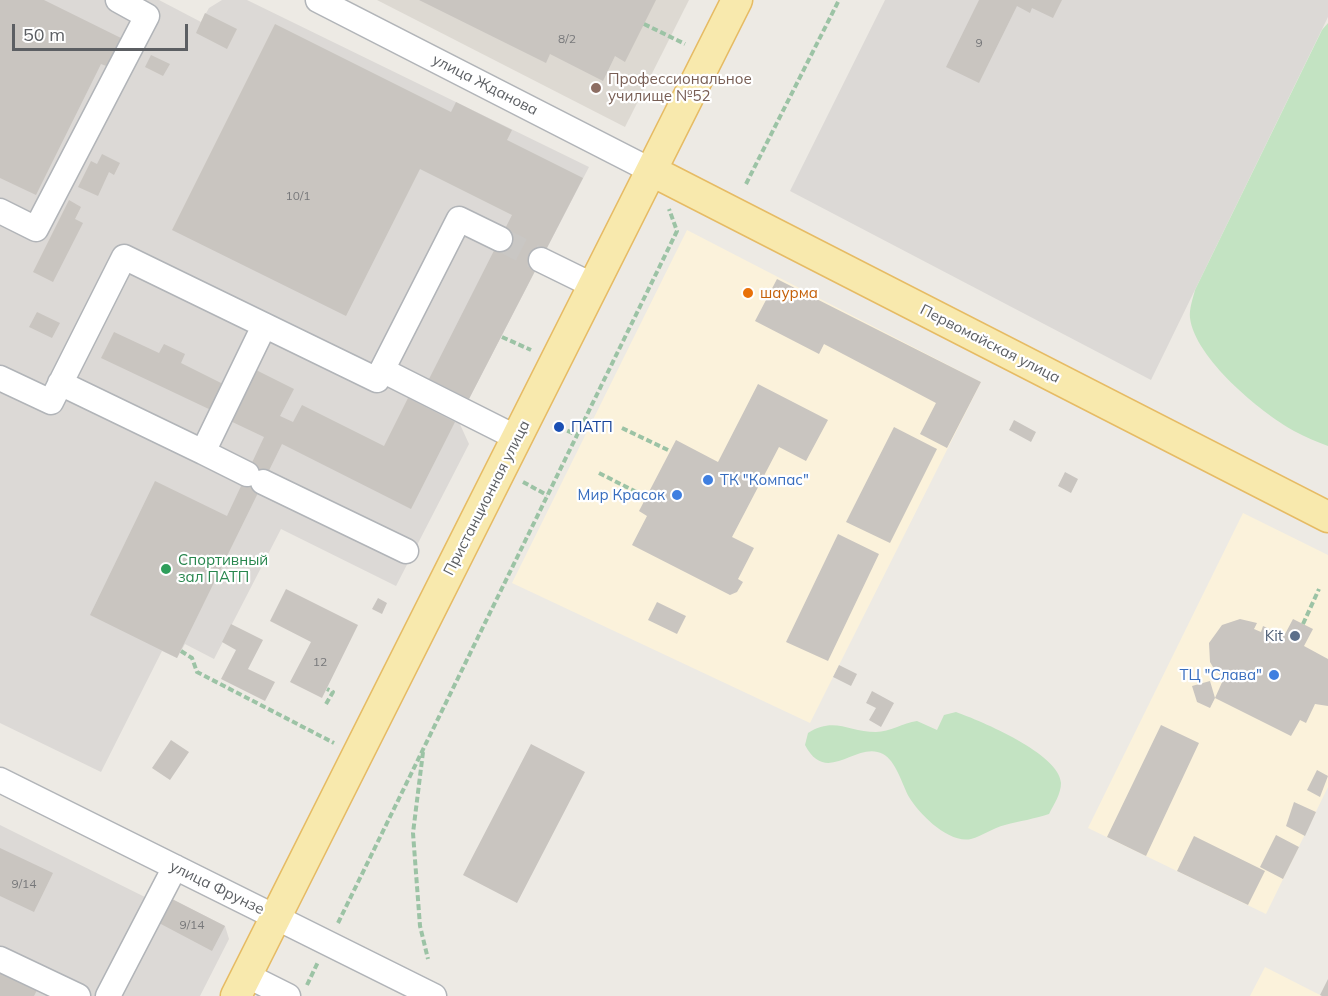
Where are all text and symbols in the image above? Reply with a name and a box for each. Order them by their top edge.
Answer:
scale bar [15,12,190,50]
text: 50 m [23,23,65,46]
house number: 8/2 [558,32,576,46]
house number: 9 [975,36,983,50]
street label: улица Жданова [429,51,541,119]
place label: Профессиональное училище №52 [608,70,752,105]
marker: Профессиональное училище №52 [589,81,603,95]
house number: 10/1 [285,189,311,203]
place label: шаурма [760,284,818,302]
marker: шаурма [741,286,755,300]
street label: Первомайская улица [917,301,1063,387]
street label: Пристанционная улица [440,417,534,579]
place label: ПАТП [571,418,613,436]
marker: ПАТП [552,420,566,434]
place label: ТК "Компас" [720,471,809,489]
marker: ТК "Компас" [701,473,715,487]
place label: Мир Красок [578,486,665,504]
marker: Мир Красок [670,488,684,502]
place label: Спортивный зал ПАТП [178,551,268,586]
marker: Спортивный зал ПАТП [159,562,173,576]
place label: Kit [1265,627,1283,645]
marker: Kit [1288,629,1302,643]
house number: 12 [313,655,327,669]
place label: ТЦ "Слава" [1179,666,1262,684]
marker: ТЦ "Слава" [1267,668,1281,682]
street label: улица Фрунзе [167,857,267,919]
house number: 9/14 [11,877,37,891]
house number: 9/14 [179,918,205,932]

